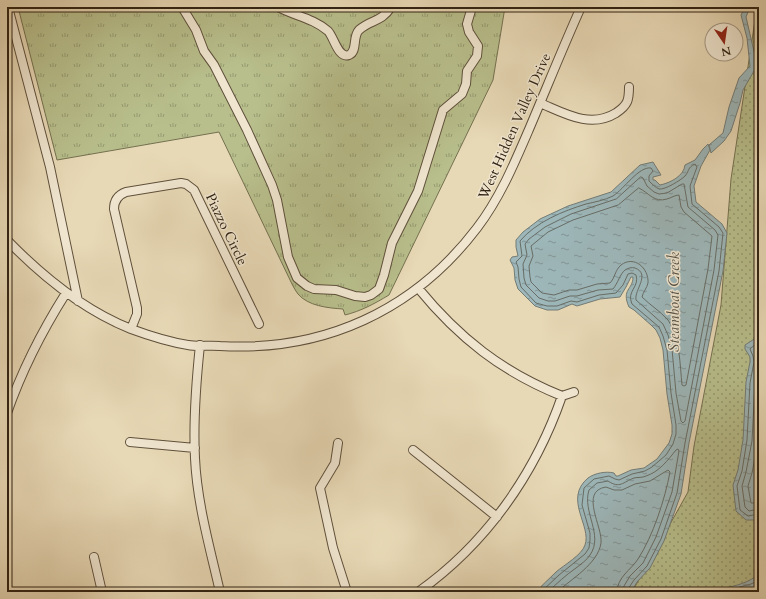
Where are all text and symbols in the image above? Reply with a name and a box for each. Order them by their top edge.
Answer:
north arrow [704,22,744,62]
text: N [719,43,732,60]
street label: West Hidden Valley Drive [473,50,555,203]
street label: Piazzo Circle [201,190,252,269]
water label: Steamboat Creek [664,251,684,352]

